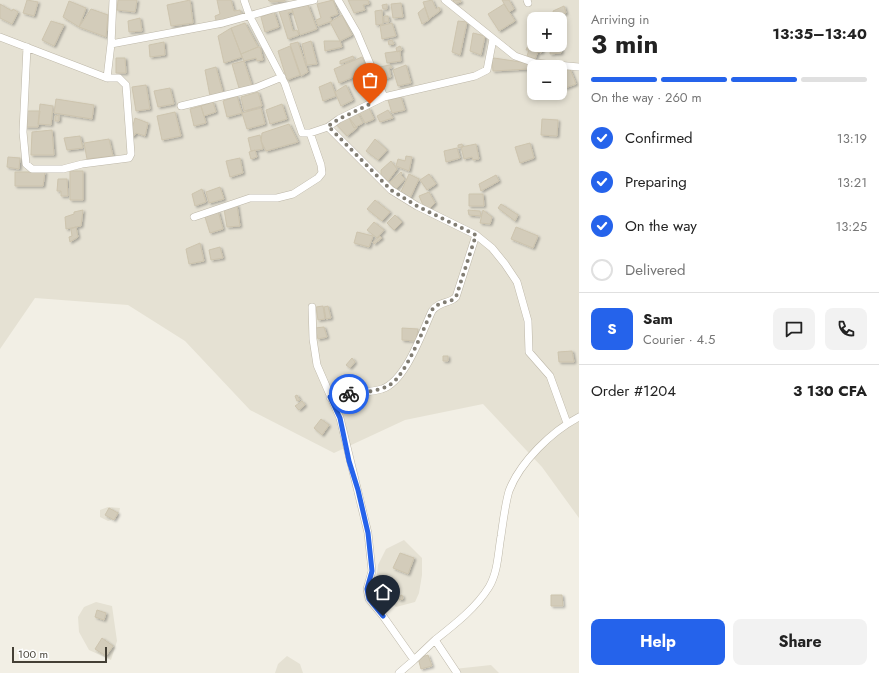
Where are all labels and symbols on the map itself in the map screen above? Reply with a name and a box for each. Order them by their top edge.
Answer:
pin [353,63,387,104]
courier [329,374,369,414]
pin [366,575,400,616]
scale bar [12,645,107,664]

